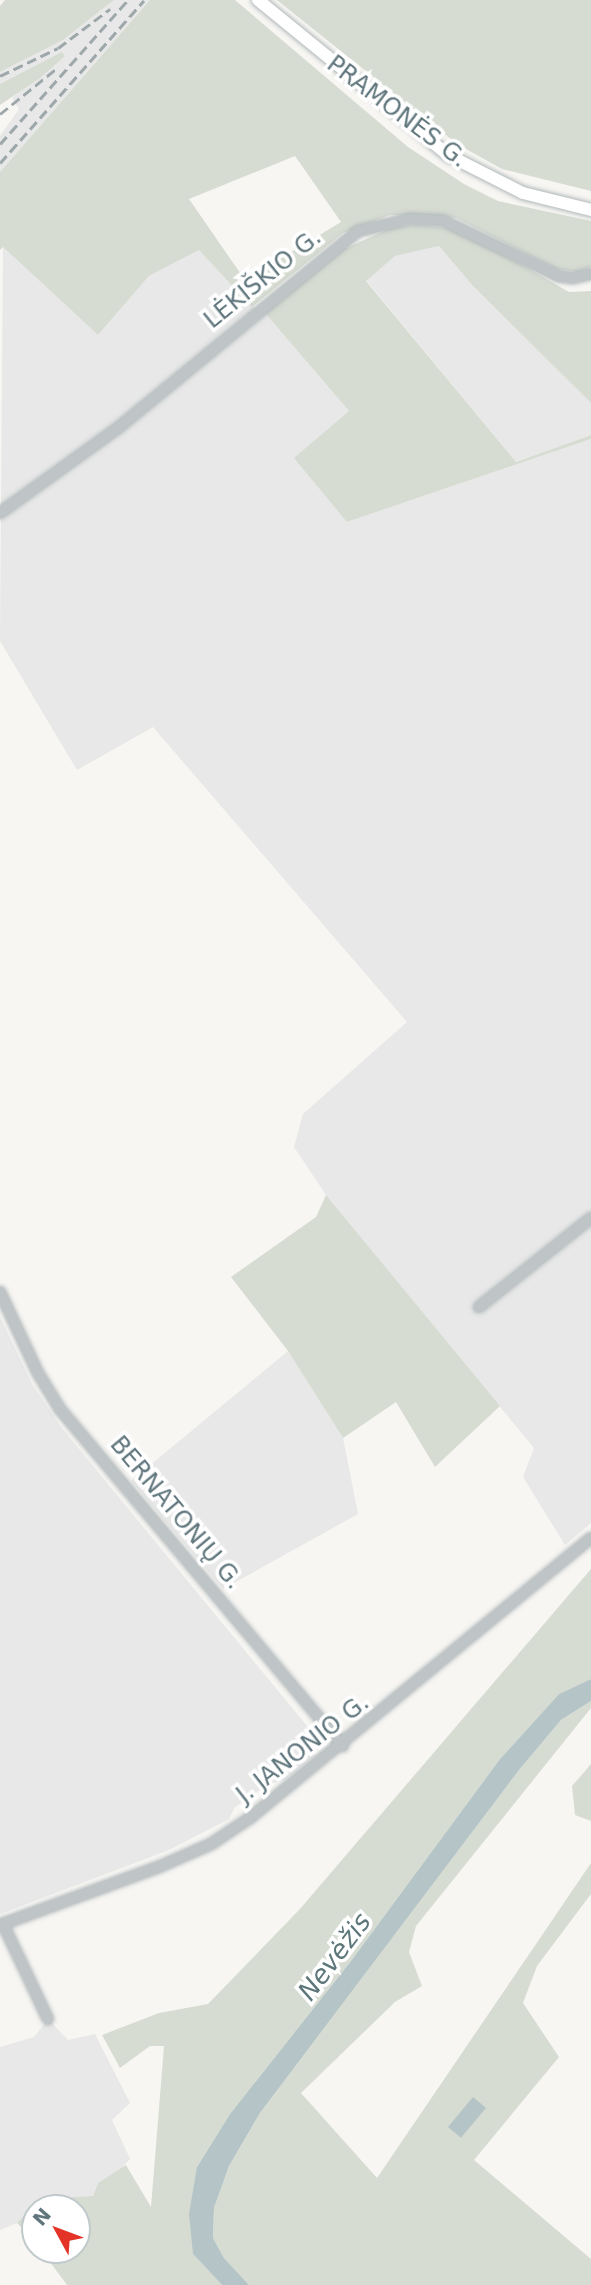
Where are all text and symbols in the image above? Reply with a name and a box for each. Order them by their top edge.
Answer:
street label: PRAMONĖS G. [321,50,473,174]
street label: LĖKIŠKIO G. [199,223,327,335]
street label: BERNATONIŲ G. [104,1431,248,1595]
street label: J. JANONIO G. [231,1688,375,1810]
water label: Nevėžis [292,1907,378,2007]
north arrow [21,2194,91,2264]
text: N [28,2203,55,2230]

